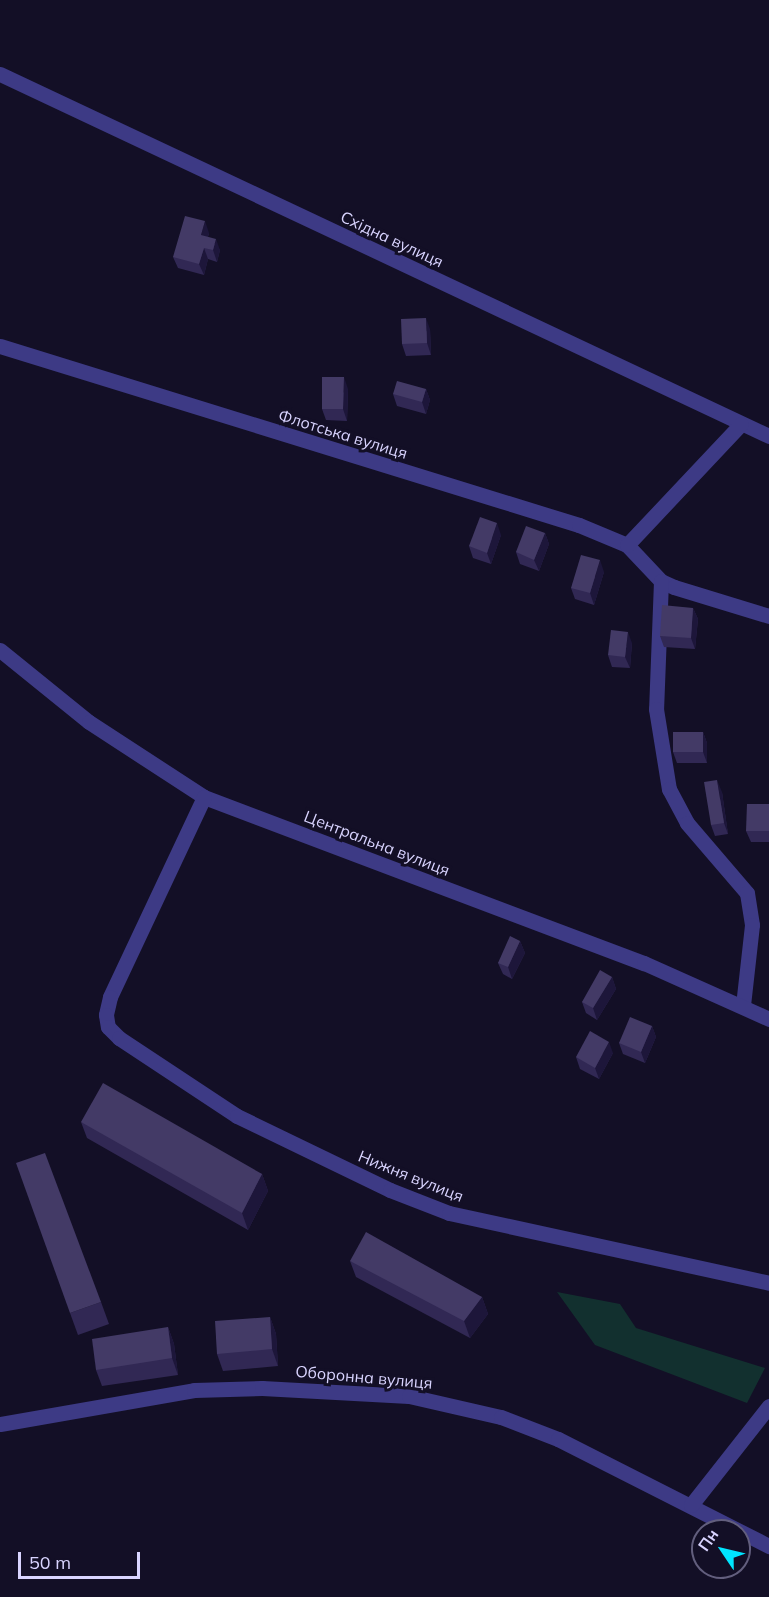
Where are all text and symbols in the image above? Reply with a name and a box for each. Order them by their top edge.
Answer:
street label: Східна вулиця [338,207,446,271]
street label: Флотська вулиця [276,405,410,463]
street label: Центральна вулиця [302,806,452,880]
street label: Нижня вулиця [356,1146,466,1206]
street label: Оборонна вулиця [295,1361,433,1393]
north arrow [691,1519,751,1579]
text: Пн [693,1525,722,1555]
scale bar [21,1540,142,1578]
text: 50 m [29,1551,71,1574]

